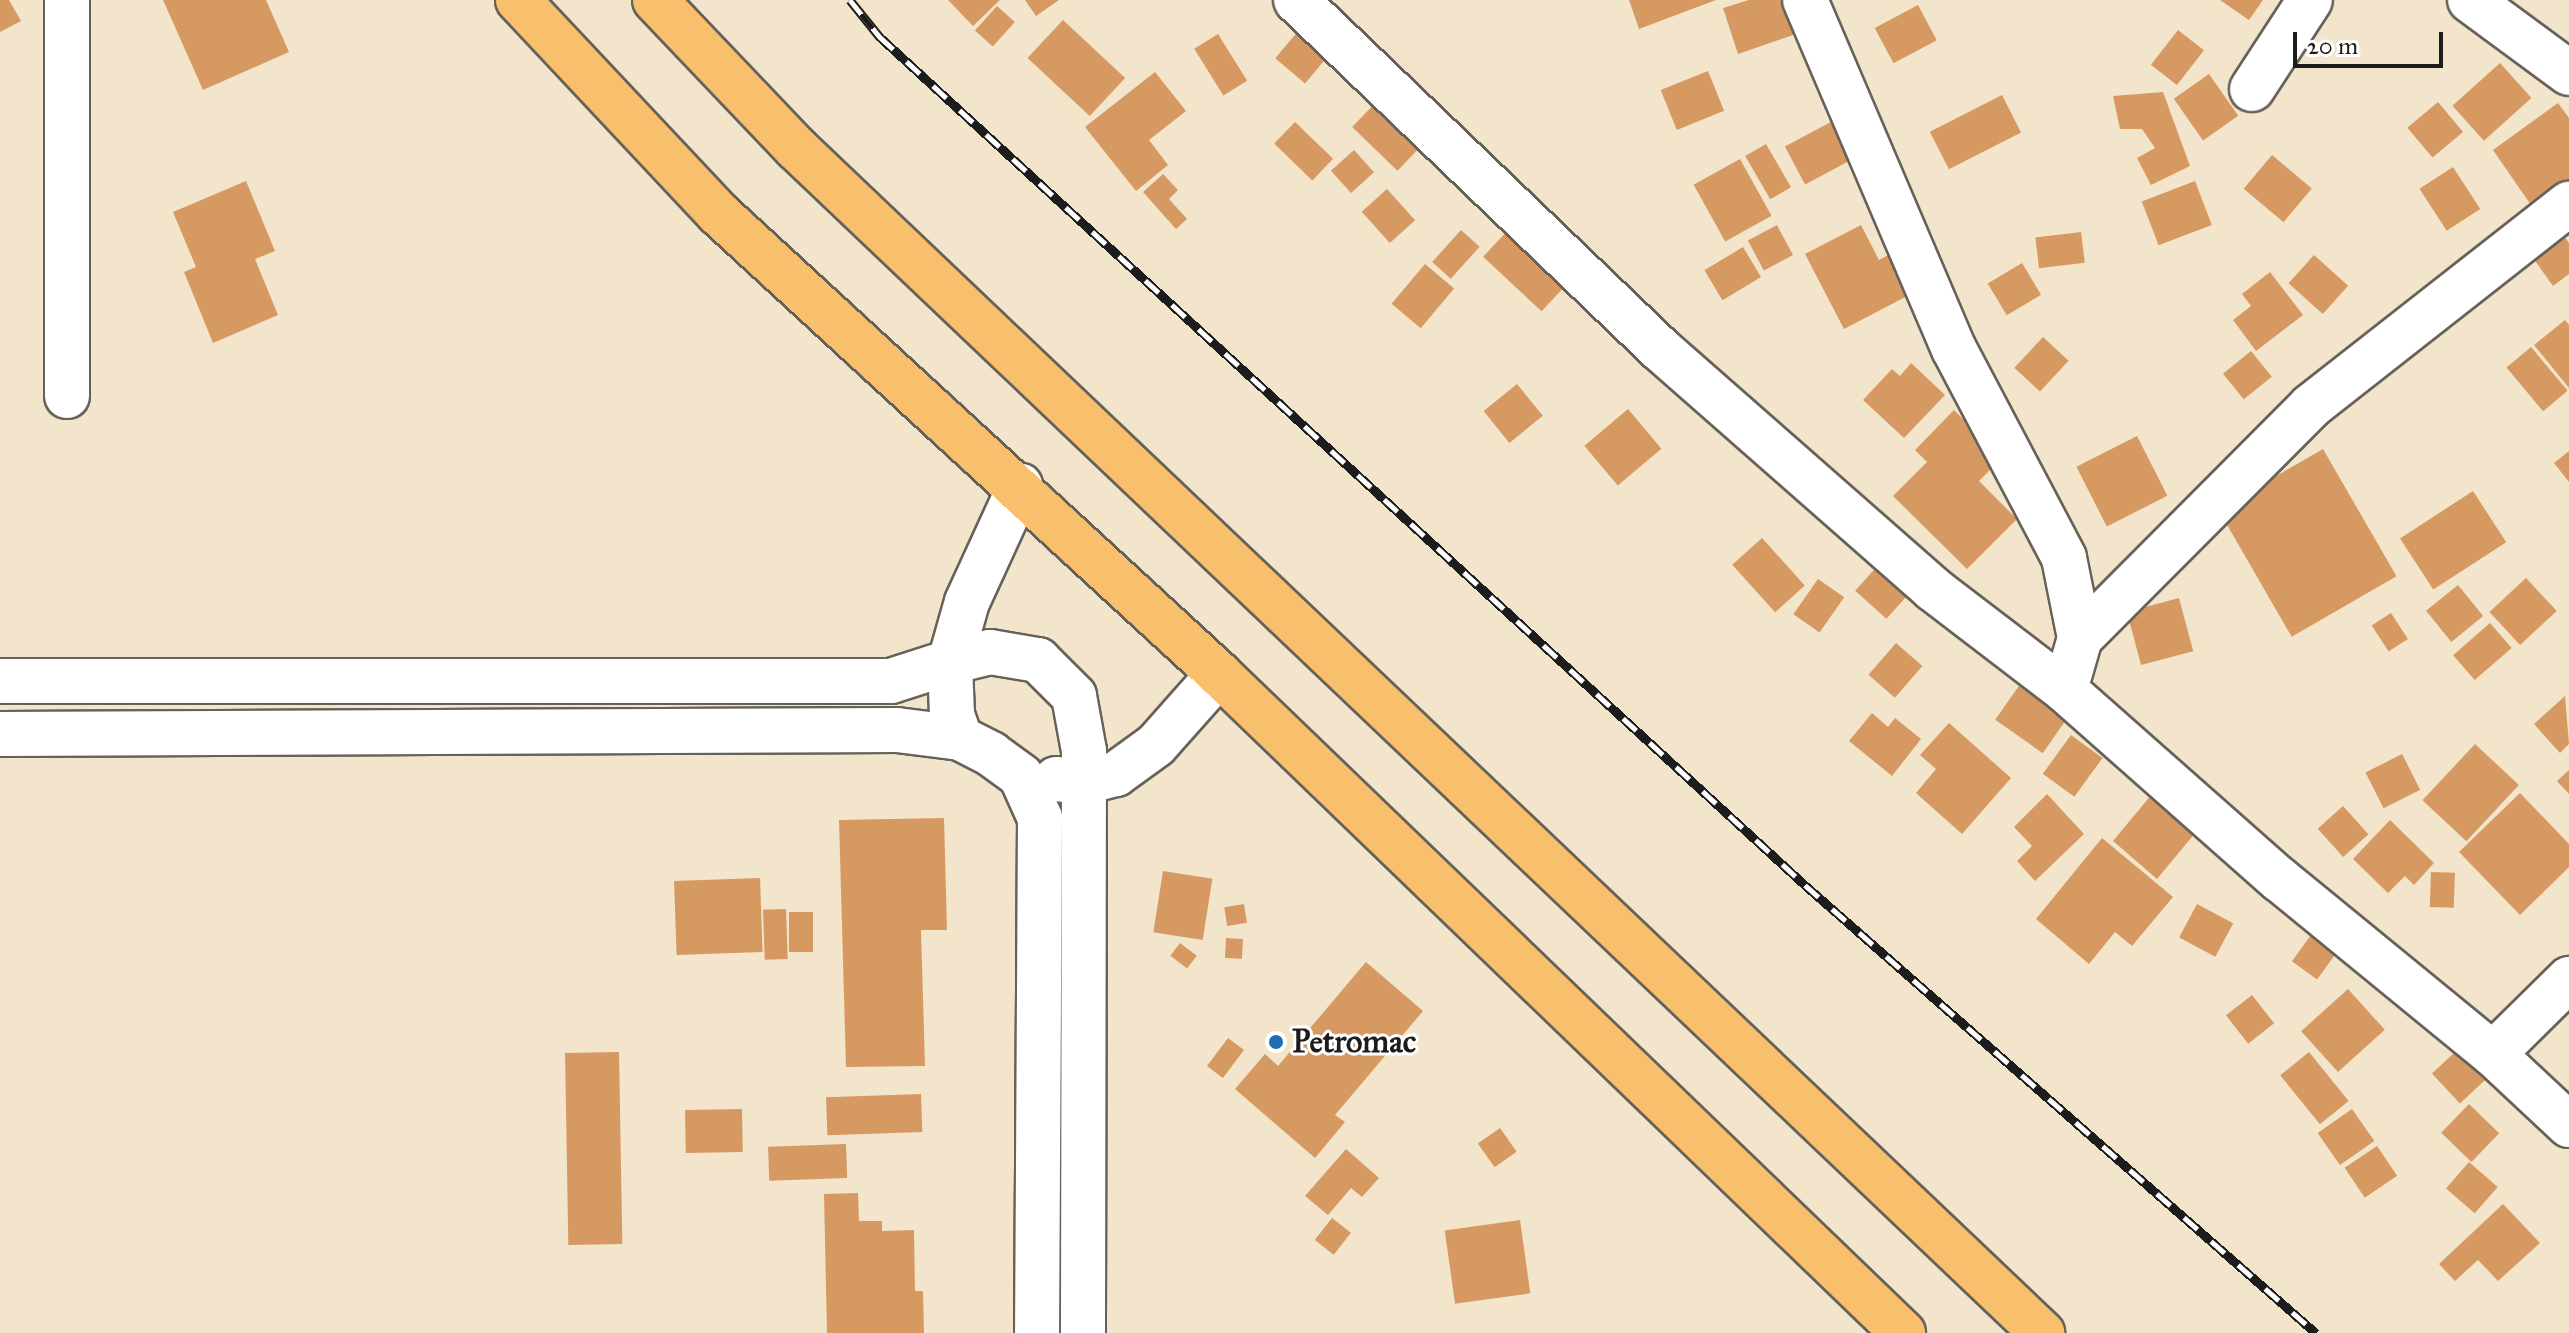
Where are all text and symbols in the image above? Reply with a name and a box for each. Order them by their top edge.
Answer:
scale bar [2297,16,2447,66]
text: 20 m [2307,31,2358,61]
place label: Petromac [1292,1023,1416,1061]
marker: Petromac [1267,1033,1285,1051]

